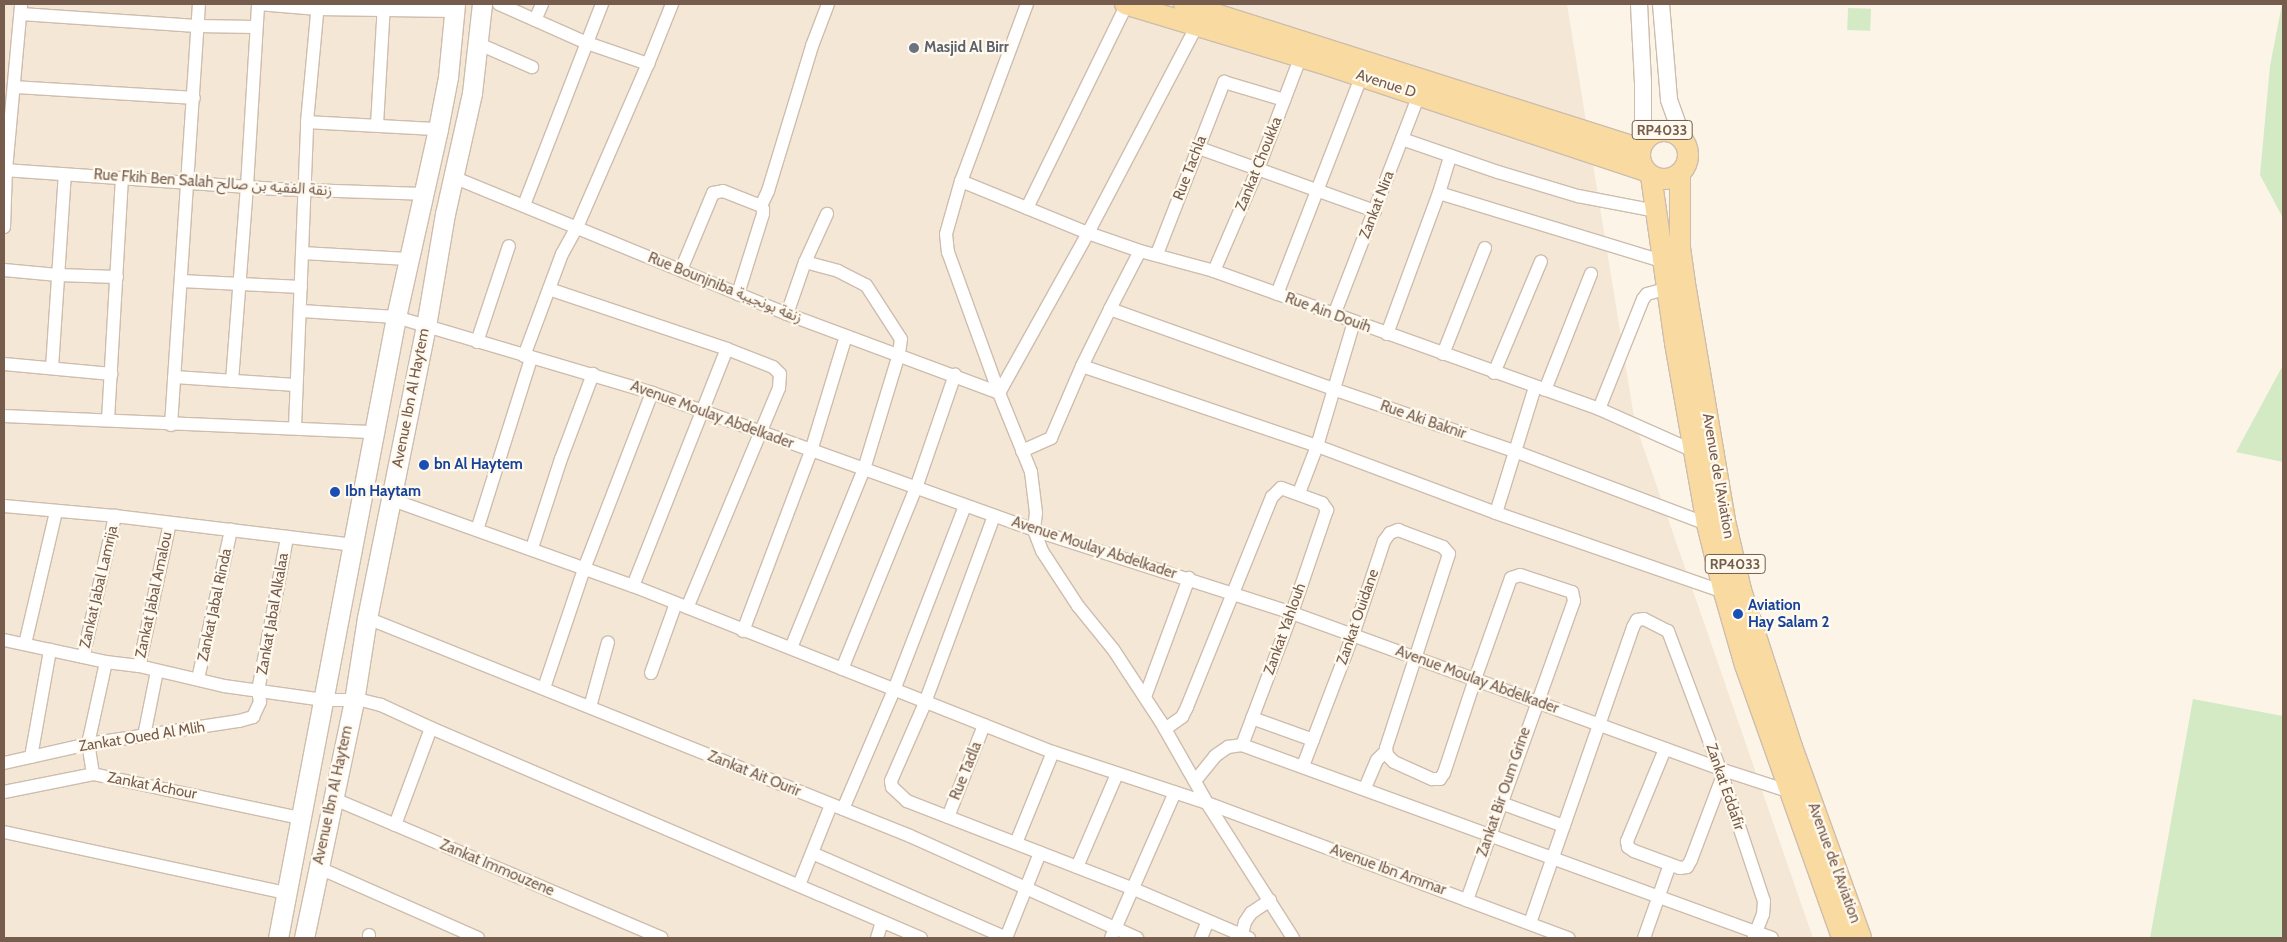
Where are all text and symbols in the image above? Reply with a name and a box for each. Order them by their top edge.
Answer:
place label: Masjid Al Birr [924,39,1009,57]
marker: Masjid Al Birr [908,42,920,54]
street label: Avenue D [1354,66,1418,102]
street label: Zankat Choukka [1232,114,1286,214]
road number: RP4033 [1631,118,1693,142]
street label: Rue Tachla [1169,133,1211,203]
street label: Rue Fkih Ben Salah زنقة الفقيه بن صالح [93,166,333,200]
street label: Zankat Nira [1356,169,1398,241]
street label: Rue Bounjniba زنقة بونجيبة [645,249,805,327]
street label: Rue Ain Douih [1283,289,1373,337]
street label: Avenue Ibn Al Haytem [389,327,433,469]
street label: Avenue Moulay Abdelkader [628,377,796,453]
street label: Rue Aki Baknir [1378,397,1468,443]
street label: Avenue de l'Aviation [1698,412,1738,540]
place label: bn Al Haytem [434,456,523,474]
marker: bn Al Haytem [418,459,430,471]
place label: Ibn Haytam [345,483,421,501]
marker: Ibn Haytam [329,486,341,498]
street label: Avenue Moulay Abdelkader [1009,513,1179,583]
street label: Zankat Jabal Lamrija [76,524,122,650]
street label: Zankat Jabal Amalou [132,530,176,660]
street label: Zankat Jabal Rinda [194,547,236,663]
street label: Zankat Jabal Alkalaa [253,552,293,676]
road number: RP4033 [1704,552,1766,576]
street label: Zankat Ouidane [1333,567,1383,667]
street label: Zankat Yahlouh [1260,581,1310,677]
place label: Aviation Hay Salam 2 [1748,596,1829,631]
marker: Aviation Hay Salam 2 [1732,608,1744,620]
street label: Avenue Moulay Abdelkader [1393,642,1561,718]
street label: Zankat Oued Al Mlih [78,718,206,756]
street label: Avenue Ibn Al Haytem [309,724,357,866]
street label: Zankat Bir Oum Grine [1473,725,1535,859]
street label: Rue Tadla [946,739,986,803]
street label: Zankat Eddafir [1702,741,1748,833]
street label: Zankat Ait Ourir [705,747,803,801]
street label: Zankat Âchour [106,769,198,803]
street label: Avenue de l'Aviation [1804,800,1864,926]
street label: Zankat Immouzene [437,836,557,900]
street label: Avenue Ibn Ammar [1328,841,1448,899]

